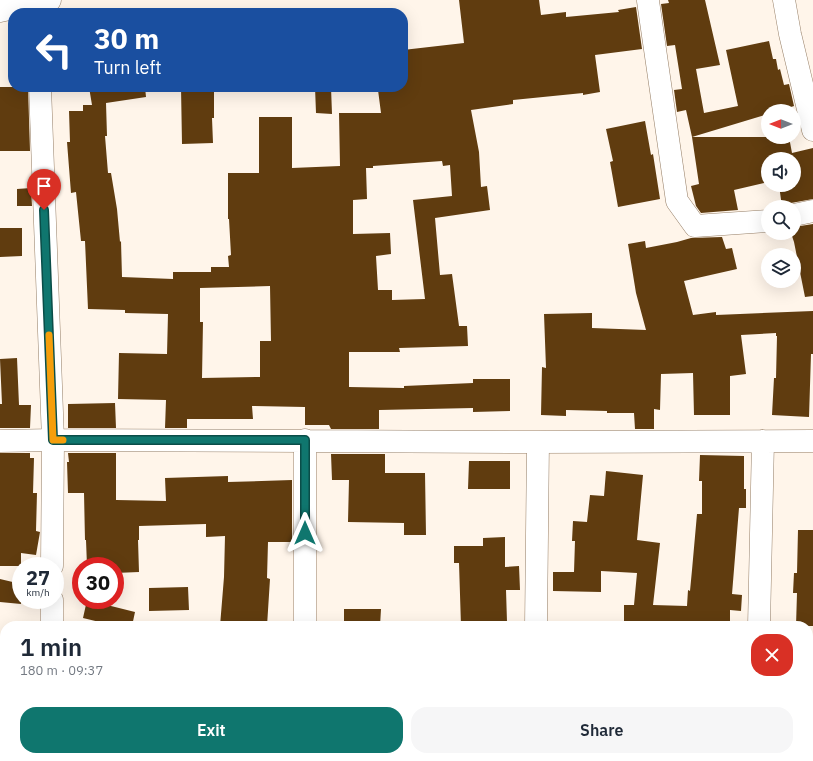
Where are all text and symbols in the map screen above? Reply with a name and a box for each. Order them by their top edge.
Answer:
text: 30 m [94,20,159,57]
icon: left [28,24,80,76]
text: Turn left [94,56,162,79]
north arrow [761,104,801,144]
map controls [761,104,801,288]
button: sound [761,152,801,192]
pin [27,169,61,210]
icon: arrive [33,175,55,197]
button: search [761,200,801,240]
button: layers [761,248,801,288]
position arrow [284,512,326,554]
speed limit sign: 30 [72,557,124,609]
text: 27 [26,564,50,591]
text: km/h [26,586,50,599]
text: 1 min [20,631,82,663]
button: close [751,634,793,676]
text: 180 m · 09:37 [20,662,103,679]
button: Exit [20,707,403,753]
button: Share [411,707,793,753]

